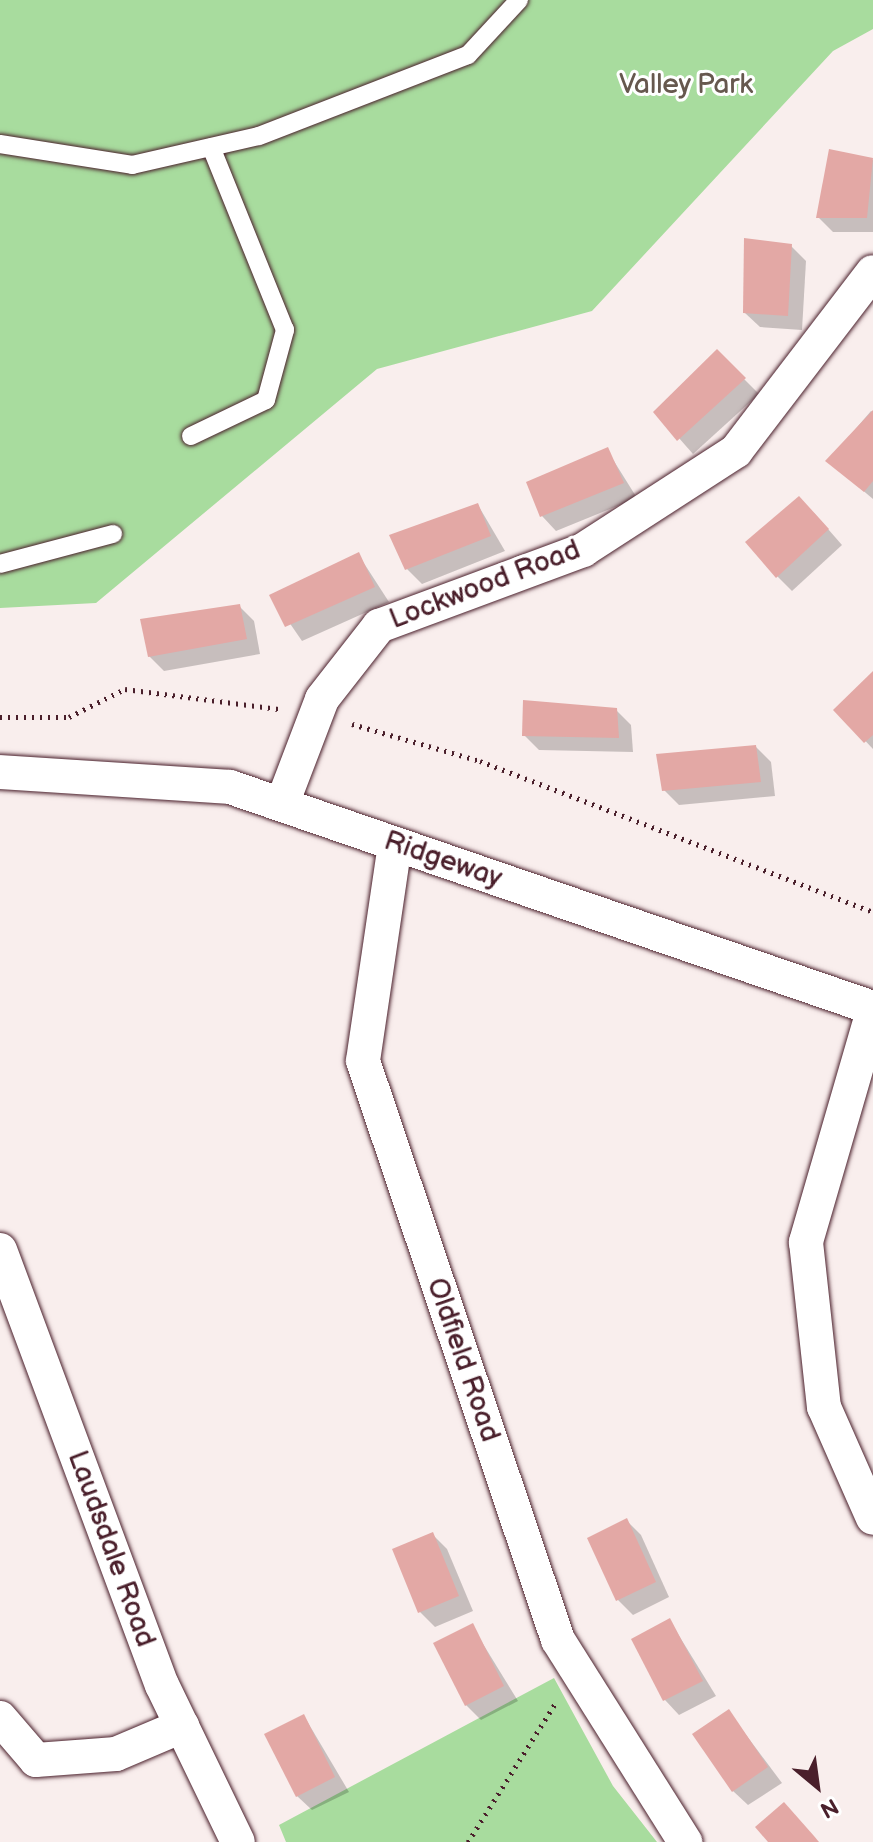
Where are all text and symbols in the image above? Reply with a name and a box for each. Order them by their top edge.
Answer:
park label: Valley Park [618,68,754,102]
street label: Lockwood Road [385,533,585,637]
street label: Ridgeway [380,824,506,896]
street label: Oldfield Road [419,1274,507,1446]
street label: Laudsdale Road [60,1446,162,1652]
north arrow [777,1746,857,1826]
text: N [815,1792,843,1823]

